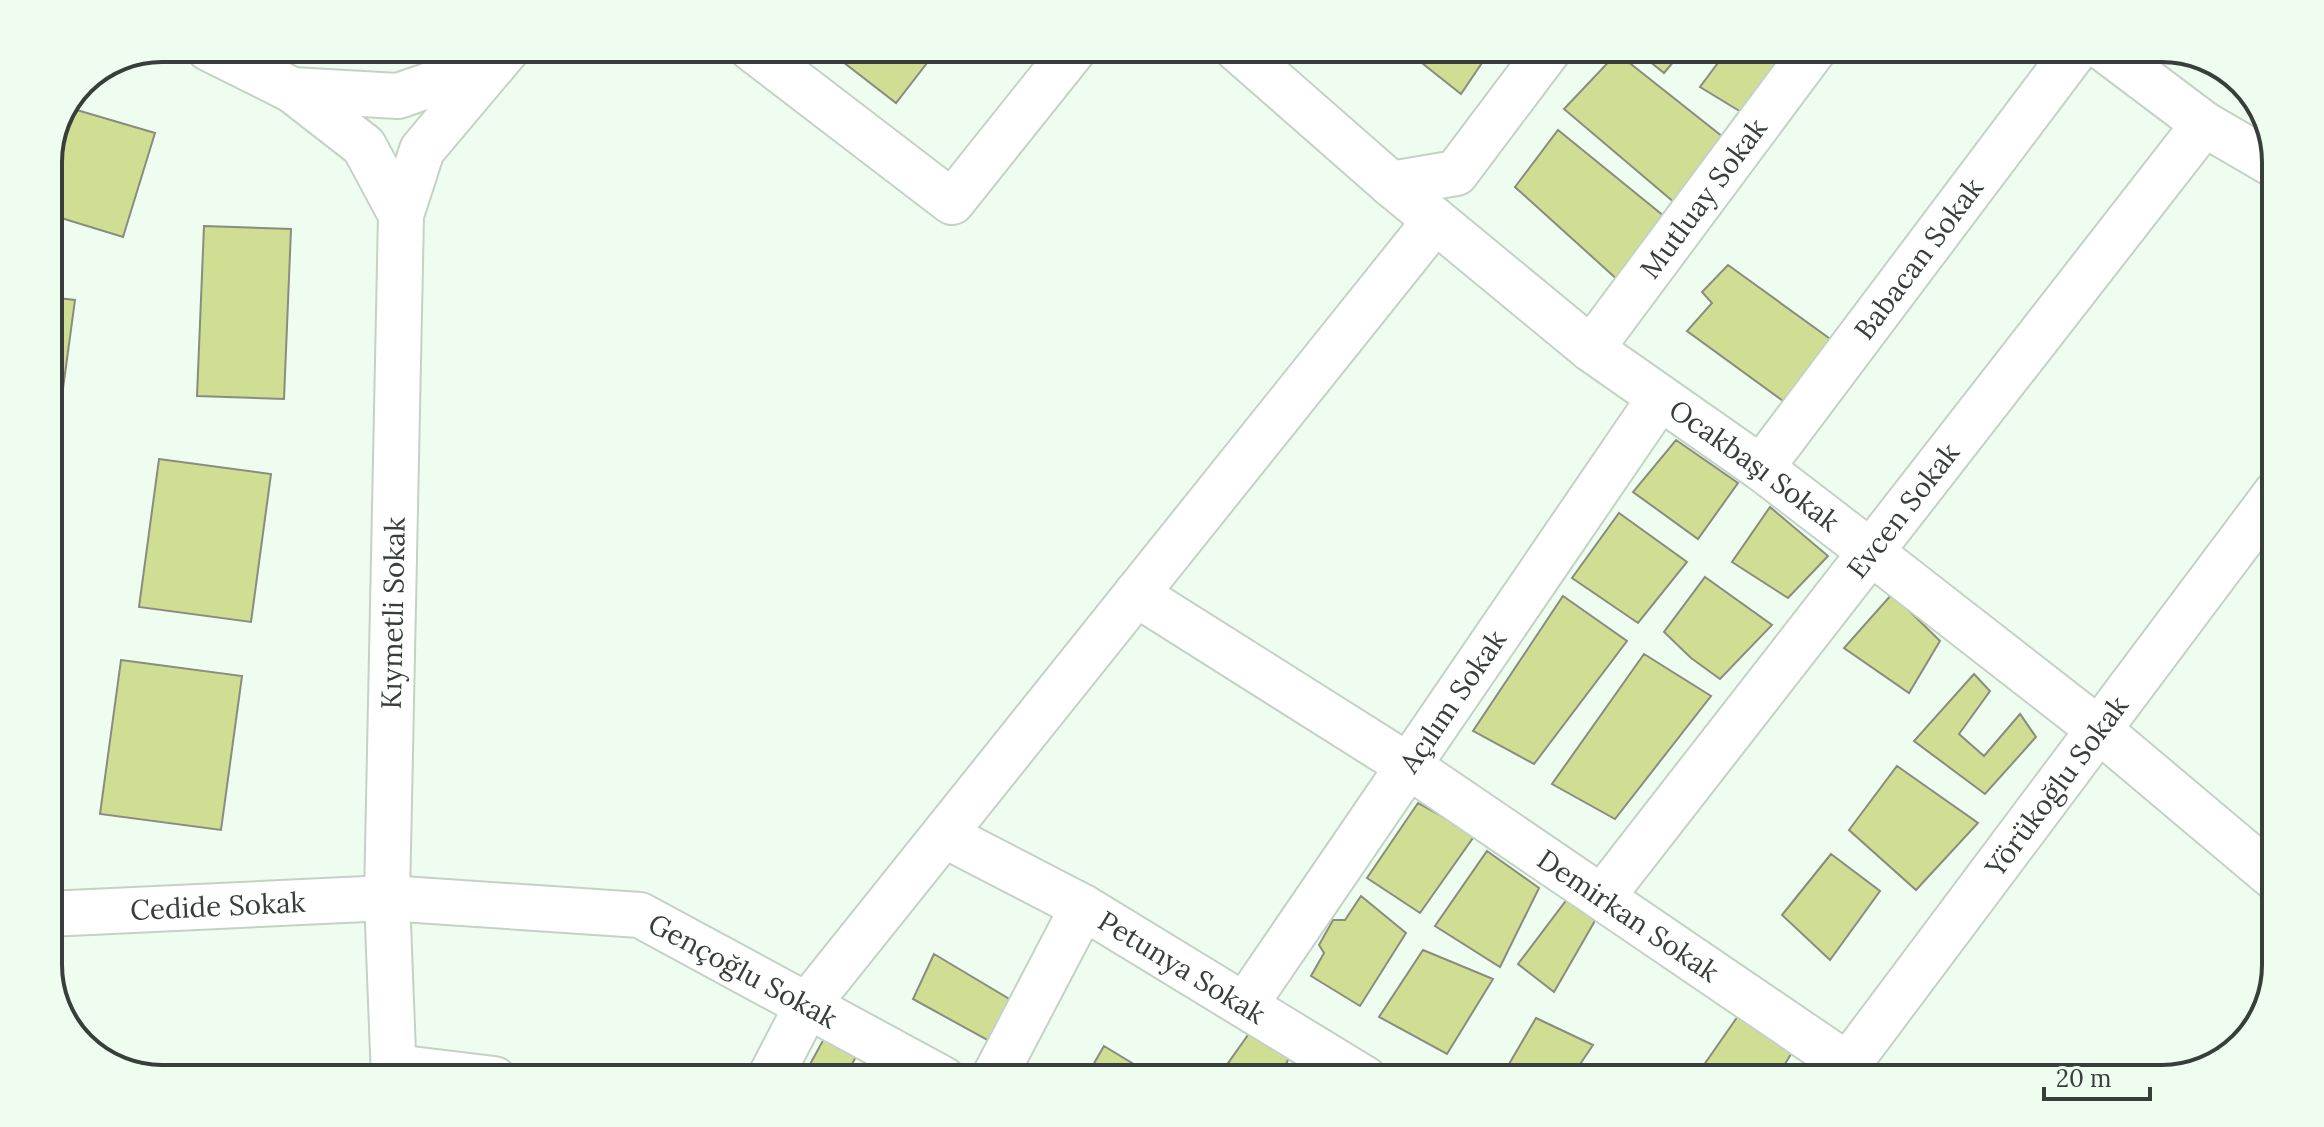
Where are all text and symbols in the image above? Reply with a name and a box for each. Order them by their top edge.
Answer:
street label: Mutluay Sokak [1632,111,1775,285]
street label: Babacan Sokak [1846,171,1991,347]
street label: Ocakbaşı Sokak [1662,391,1847,540]
street label: Evcen Sokak [1839,435,1967,586]
street label: Kıymetli Sokak [373,517,413,710]
street label: Açılım Sokak [1391,623,1514,780]
street label: Yörükoğlu Sokak [1976,688,2136,884]
street label: Demirkan Sokak [1531,841,1726,990]
street label: Cedide Sokak [129,884,306,928]
street label: Petunya Sokak [1092,903,1272,1032]
street label: Gençoğlu Sokak [642,905,844,1036]
scale bar [2044,1051,2150,1101]
text: 20 m [2056,1063,2112,1094]

